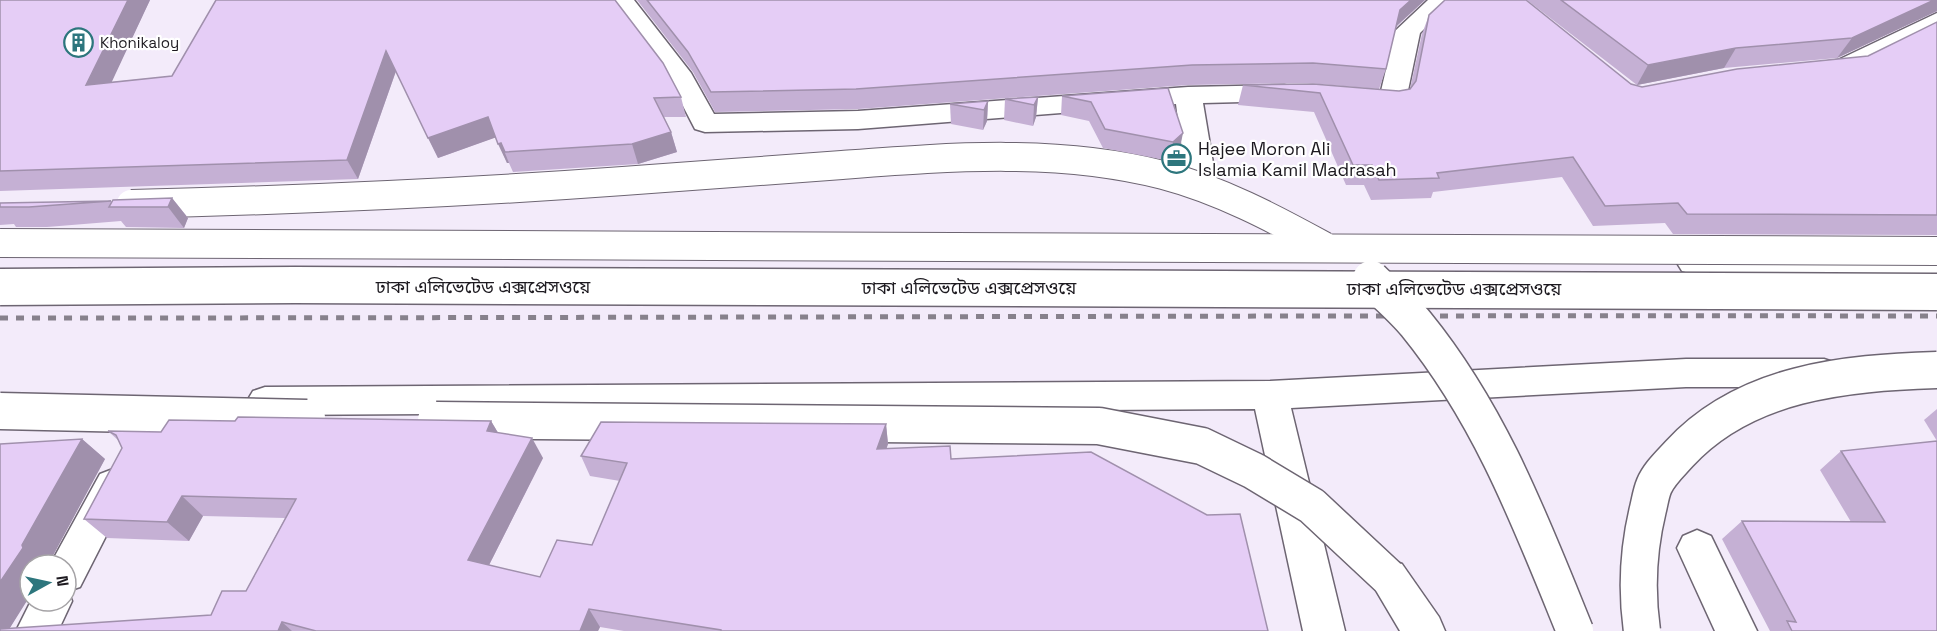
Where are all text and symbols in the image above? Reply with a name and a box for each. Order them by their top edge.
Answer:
building icon: Khonikaloy [63,26,95,58]
place label: Khonikaloy [100,33,179,52]
place label: Hajee Moron Ali Islamia Kamil Madrasah [1198,137,1397,181]
office icon: Hajee Moron Ali Islamia Kamil Madrasah [1161,142,1193,174]
street label: ঢাকা এলিভেটেড এক্সপ্রেসওয়ে [375,275,591,298]
street label: ঢাকা এলিভেটেড এক্সপ্রেসওয়ে [861,276,1077,299]
street label: ঢাকা এলিভেটেড এক্সপ্রেসওয়ে [1346,277,1562,300]
north arrow [18,553,78,613]
text: N [51,574,74,588]

